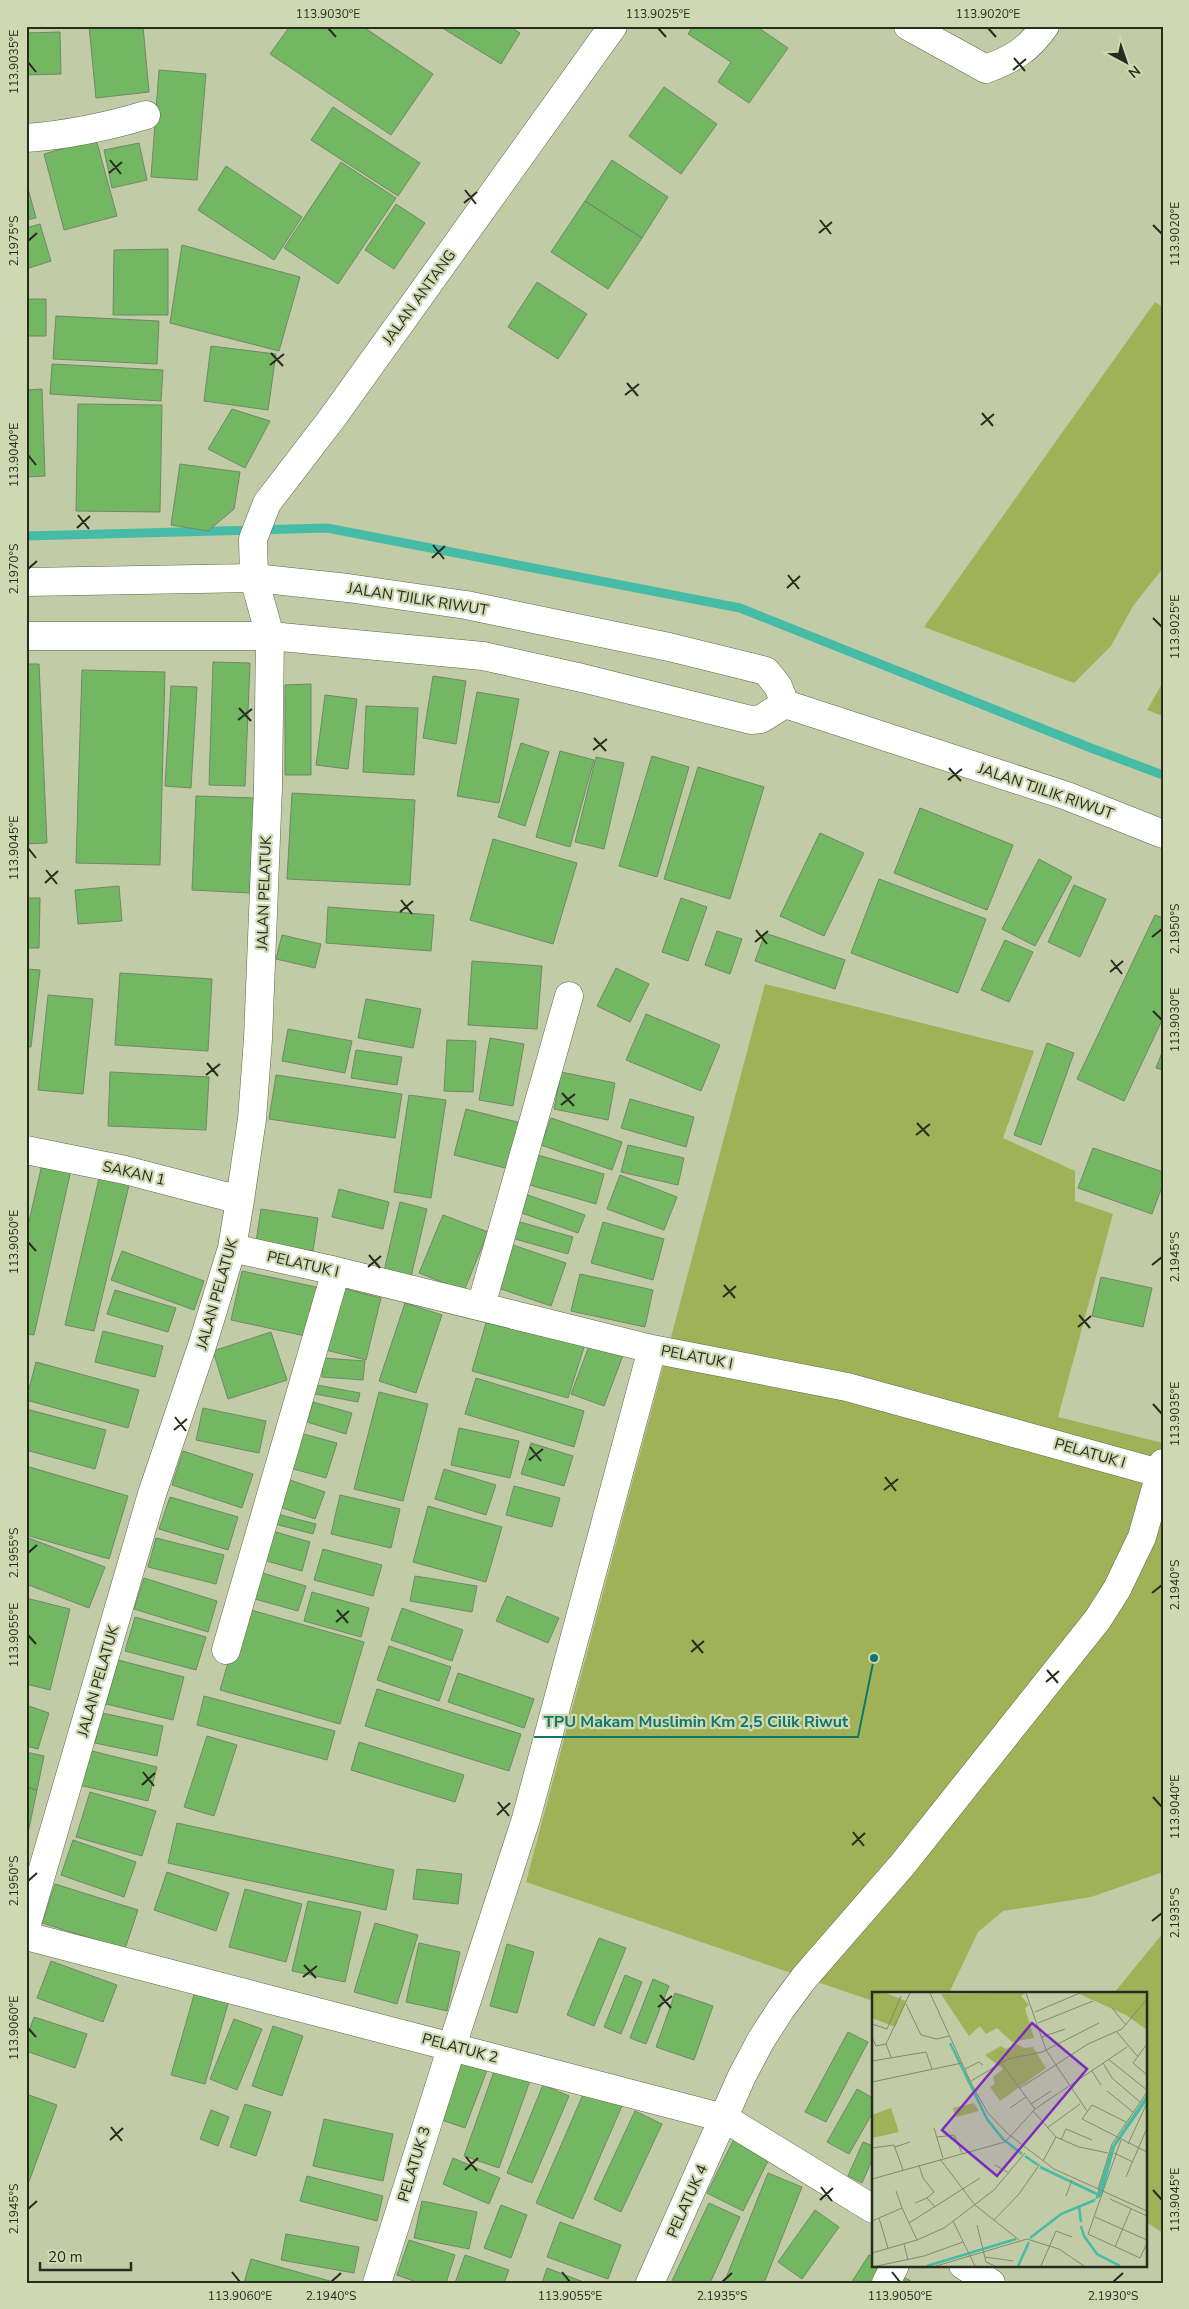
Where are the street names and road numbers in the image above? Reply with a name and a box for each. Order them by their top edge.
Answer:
street label: JALAN ANTANG [377,246,460,349]
street label: JALAN TJILIK RIWUT [345,578,490,620]
street label: JALAN TJILIK RIWUT [975,758,1116,824]
street label: JALAN PELATUK [252,835,276,952]
street label: SAKAN 1 [101,1156,167,1190]
street label: JALAN PELATUK [191,1236,243,1353]
street label: PELATUK I [265,1246,341,1282]
street label: PELATUK I [659,1340,735,1374]
street label: PELATUK I [1052,1433,1128,1473]
street label: JALAN PELATUK [72,1623,124,1740]
street label: PELATUK 2 [420,2028,500,2068]
street label: PELATUK 3 [393,2124,435,2204]
street label: PELATUK 4 [662,2161,712,2241]

